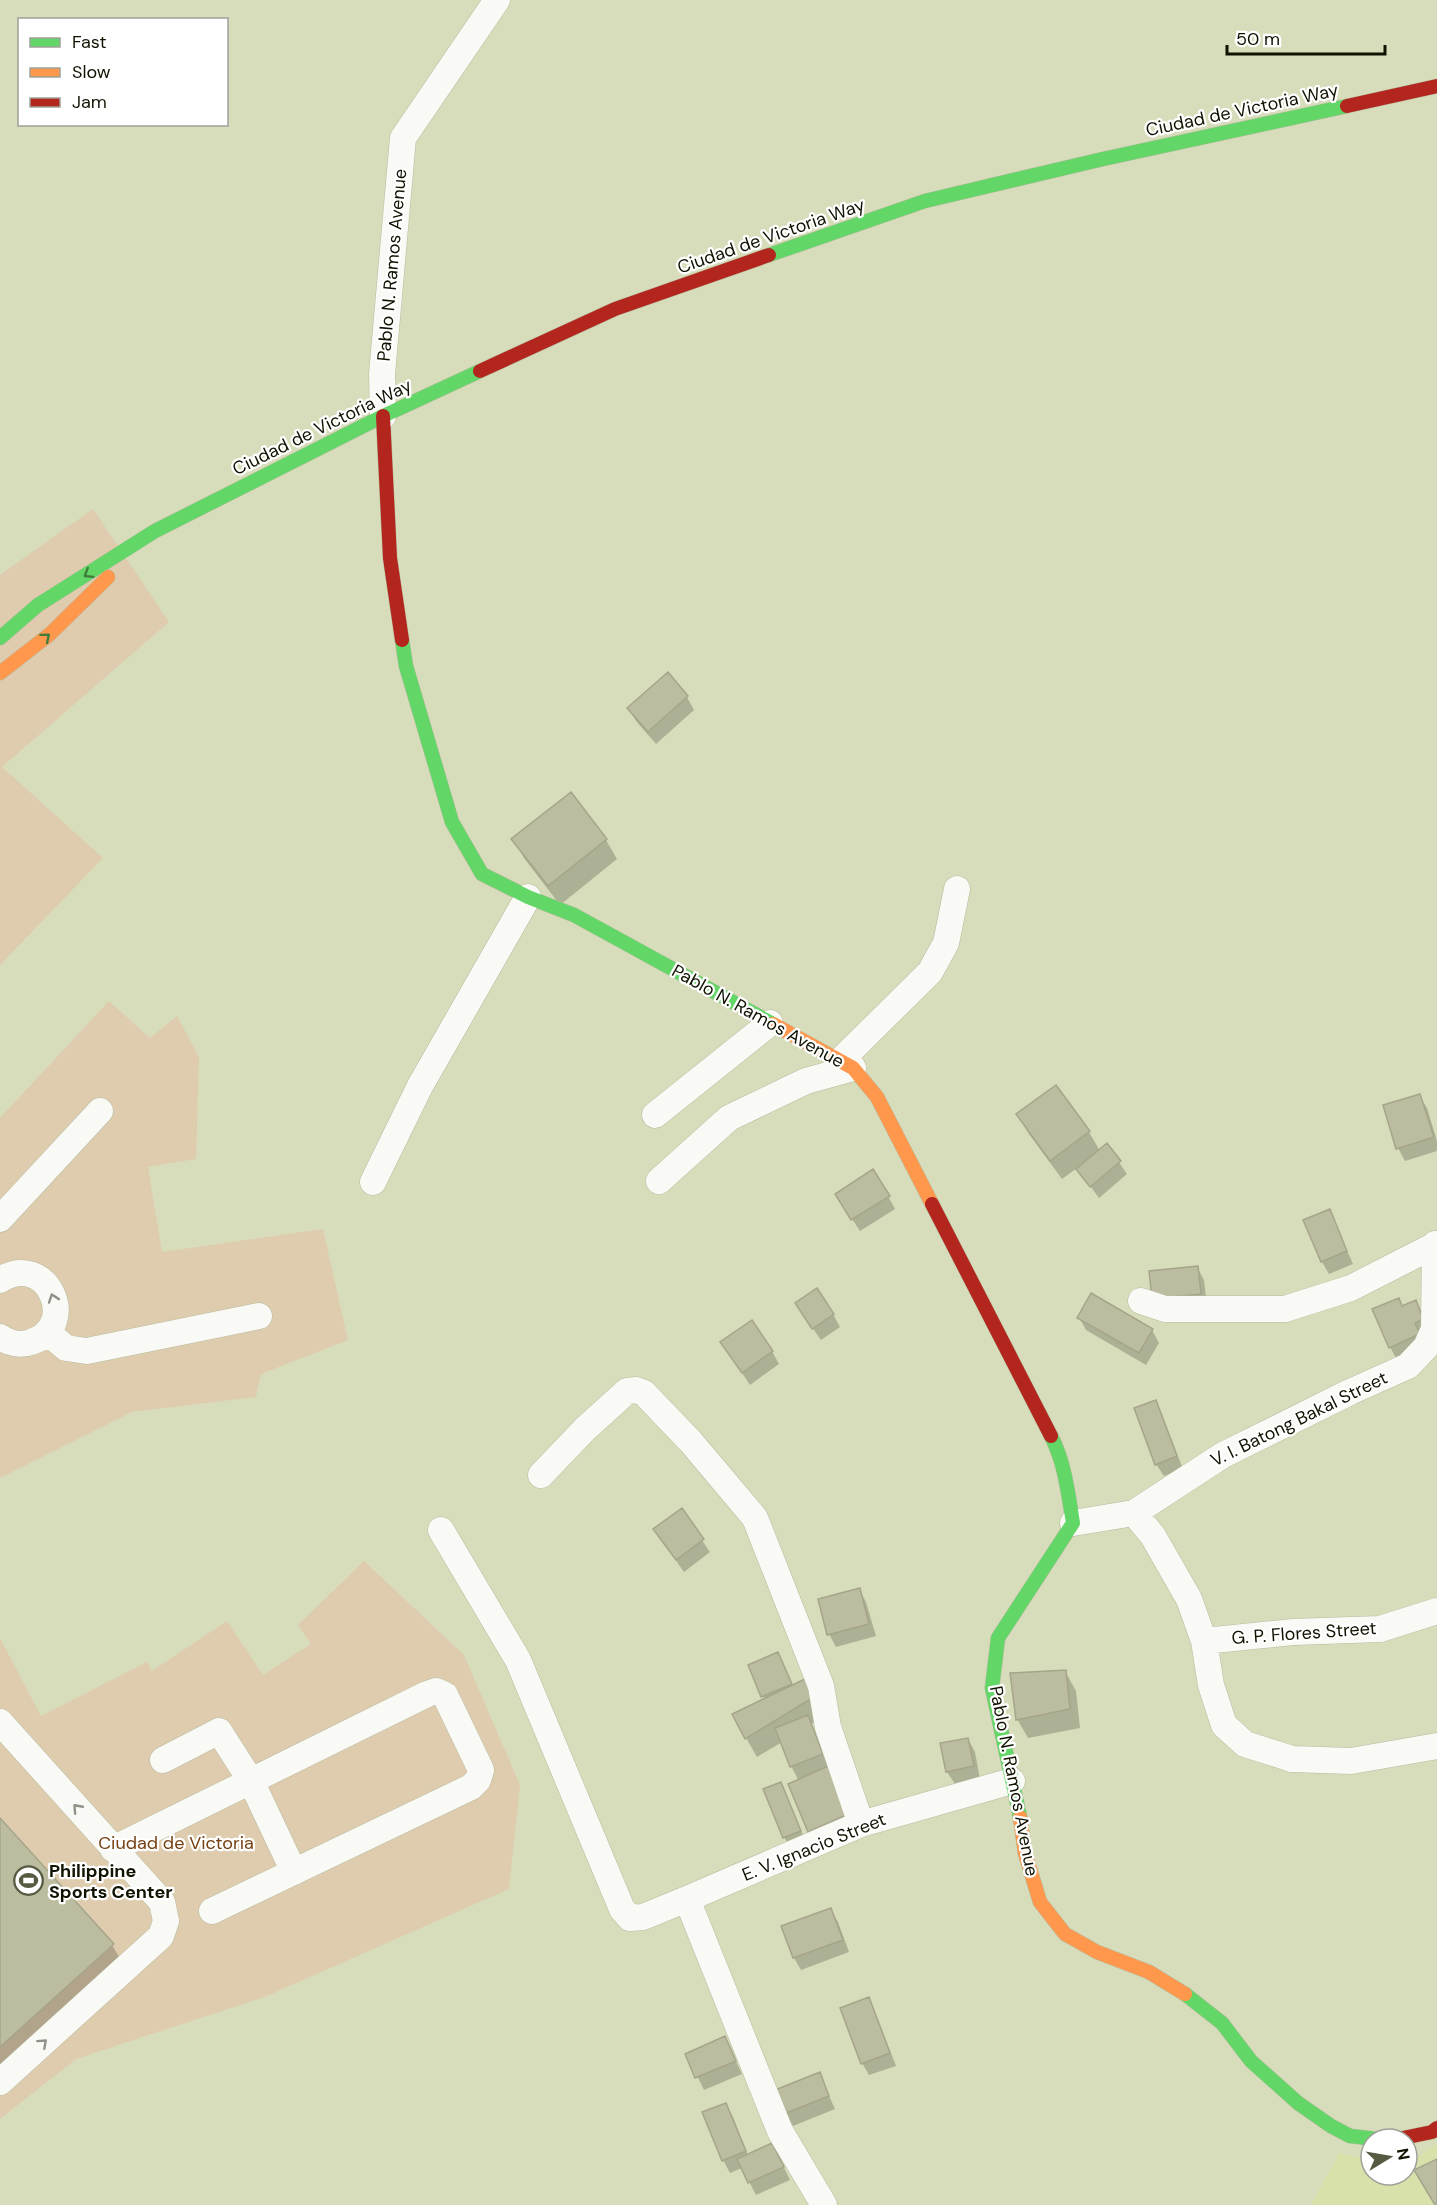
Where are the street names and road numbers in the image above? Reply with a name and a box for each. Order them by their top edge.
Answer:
street label: Ciudad de Victoria Way [1143,78,1341,142]
street label: Pablo N. Ramos Avenue [372,168,412,362]
street label: Ciudad de Victoria Way [674,193,868,279]
street label: Ciudad de Victoria Way [228,373,416,481]
street label: Pablo N. Ramos Avenue [668,959,848,1073]
street label: V. I. Batong Bakal Street [1207,1366,1391,1472]
street label: G. P. Flores Street [1231,1616,1377,1650]
street label: Pablo N. Ramos Avenue [984,1684,1044,1878]
street label: E. V. Ignacio Street [739,1807,889,1887]

